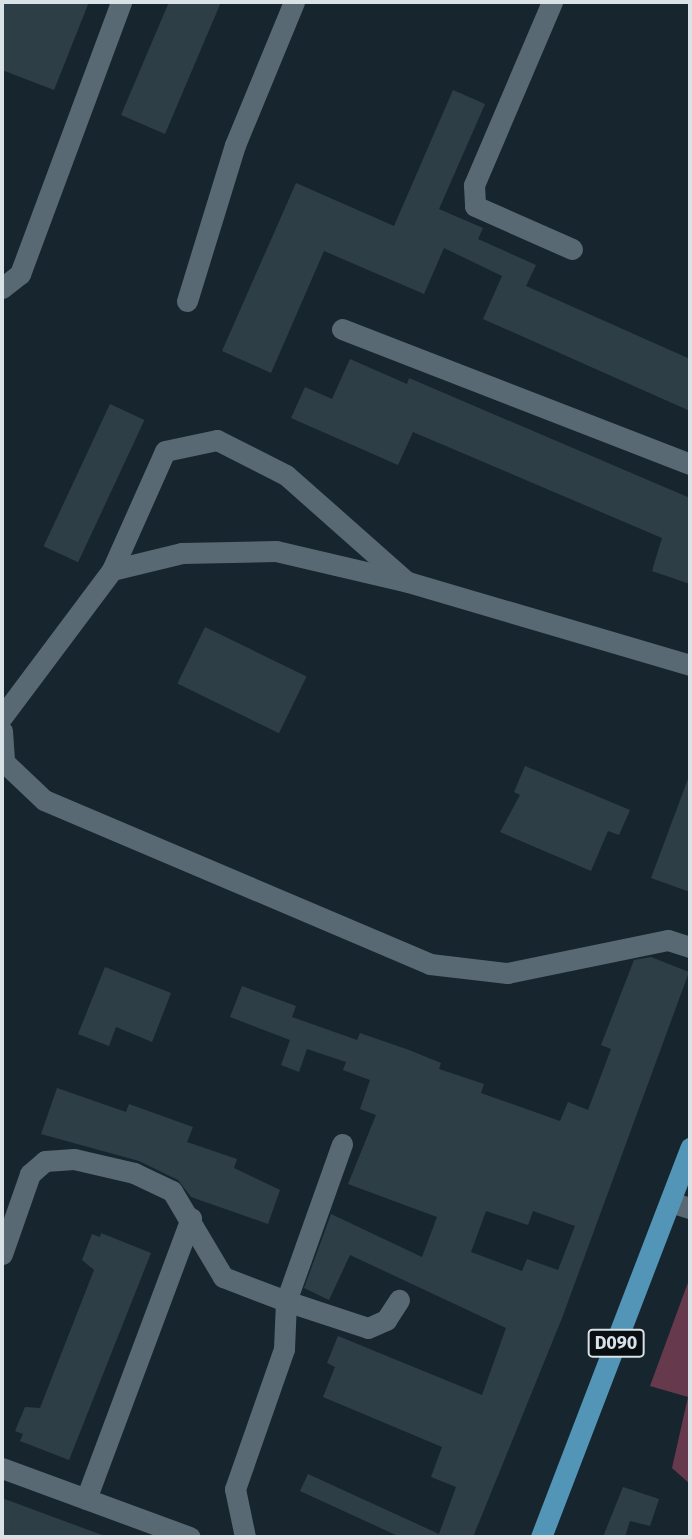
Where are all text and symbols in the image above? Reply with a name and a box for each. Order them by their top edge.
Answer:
road number: D090 [586,1328,646,1358]

